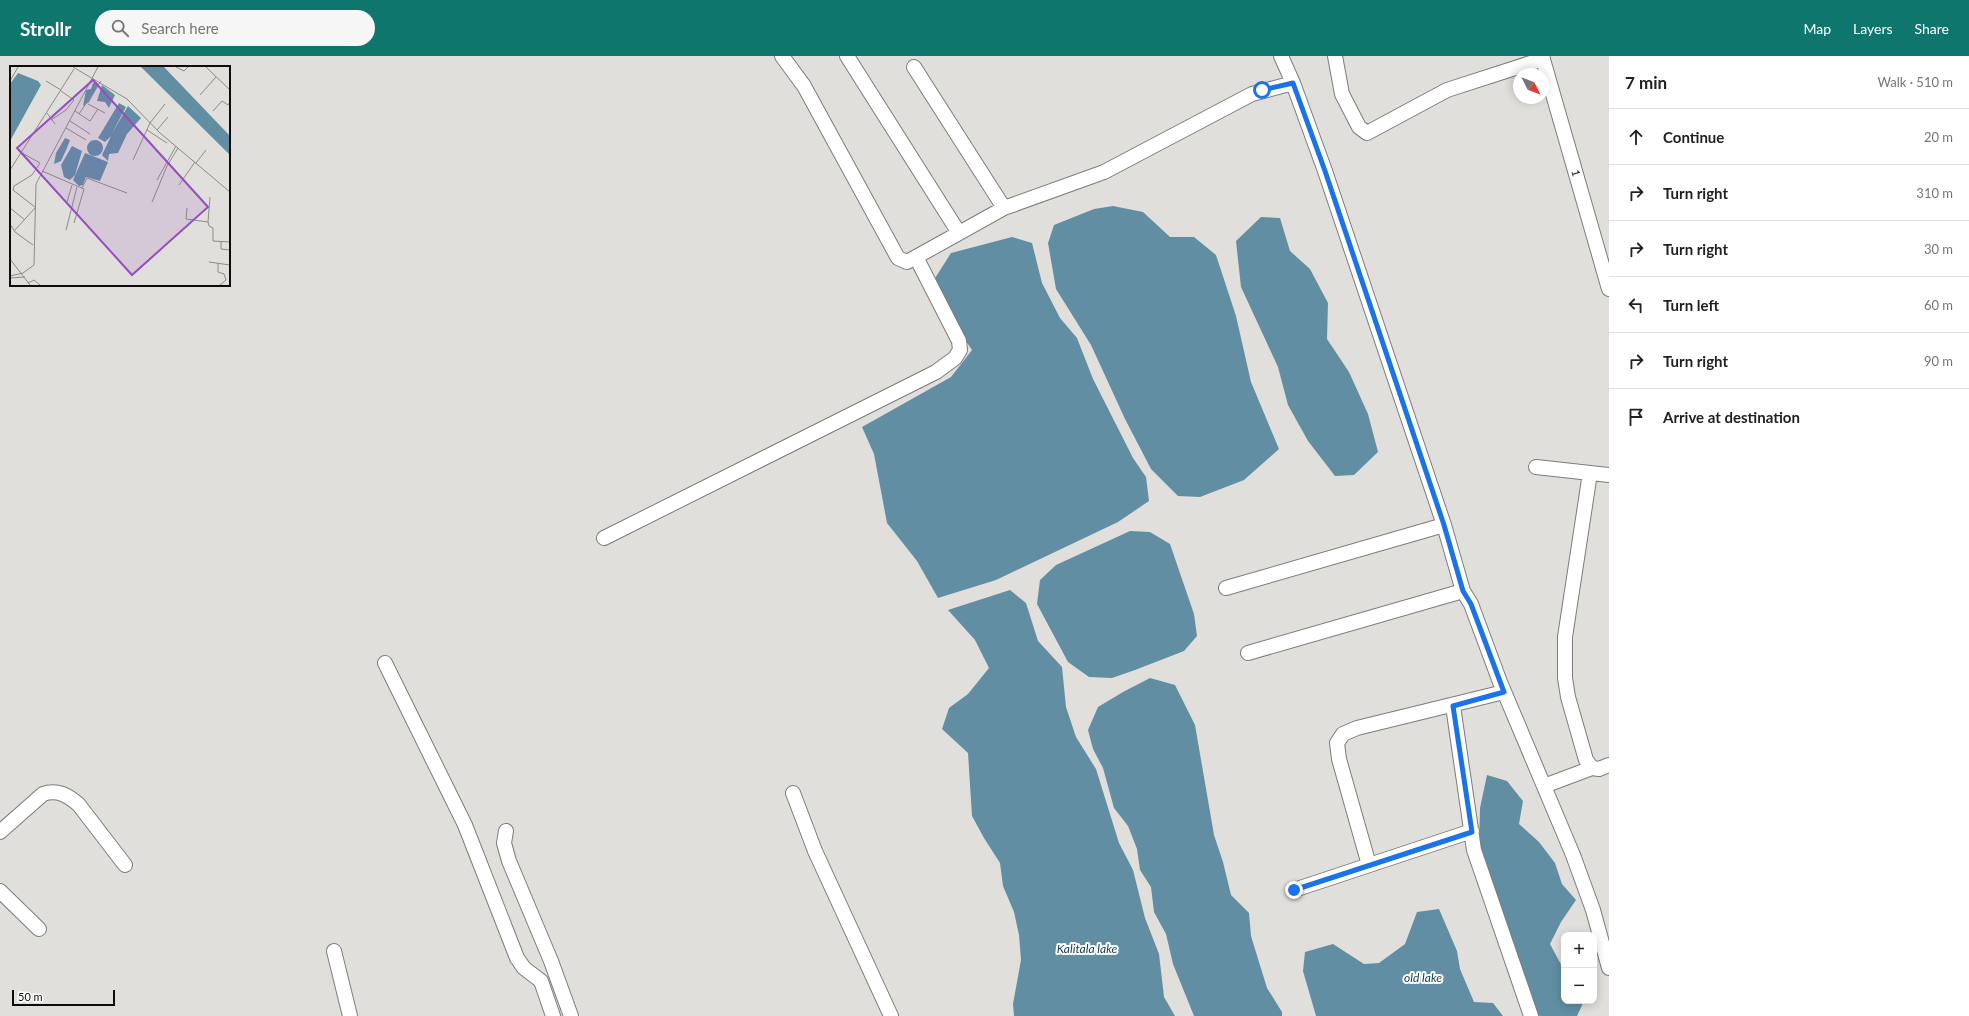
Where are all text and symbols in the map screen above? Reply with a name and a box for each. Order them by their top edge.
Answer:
search box [95,10,375,46]
text: Strollr [20,17,71,40]
icon: search [109,17,131,39]
text: Search here [141,19,219,37]
text: Map [1803,20,1831,37]
text: Layers [1853,20,1893,37]
text: Share [1915,20,1949,37]
inset map [10,66,230,286]
north arrow [1513,68,1549,104]
text: 7 min [1625,72,1667,93]
text: Walk · 510 m [1877,74,1953,90]
route start [1253,81,1271,99]
icon: ahead [1625,126,1647,148]
text: Continue [1663,128,1724,146]
text: 20 m [1924,129,1953,145]
street label: 1 [1569,168,1584,178]
icon: right [1625,182,1647,204]
text: Turn right [1663,184,1728,202]
text: 310 m [1916,185,1953,201]
icon: right [1625,238,1647,260]
text: Turn right [1663,240,1728,258]
text: 30 m [1924,241,1953,257]
icon: left [1625,294,1647,316]
text: Turn left [1663,296,1719,314]
text: 60 m [1924,297,1953,313]
icon: right [1625,350,1647,372]
text: Turn right [1663,352,1728,370]
text: 90 m [1924,353,1953,369]
icon: arrive [1625,406,1647,428]
text: Arrive at destination [1663,408,1800,426]
route end [1285,881,1303,899]
map controls [1561,932,1597,1004]
button: + [1561,932,1597,968]
water label: Kalitala lake [1057,941,1118,956]
button: − [1561,968,1597,1004]
water label: old lake [1404,970,1442,985]
scale bar [12,988,115,1007]
text: 50 m [18,990,43,1003]

